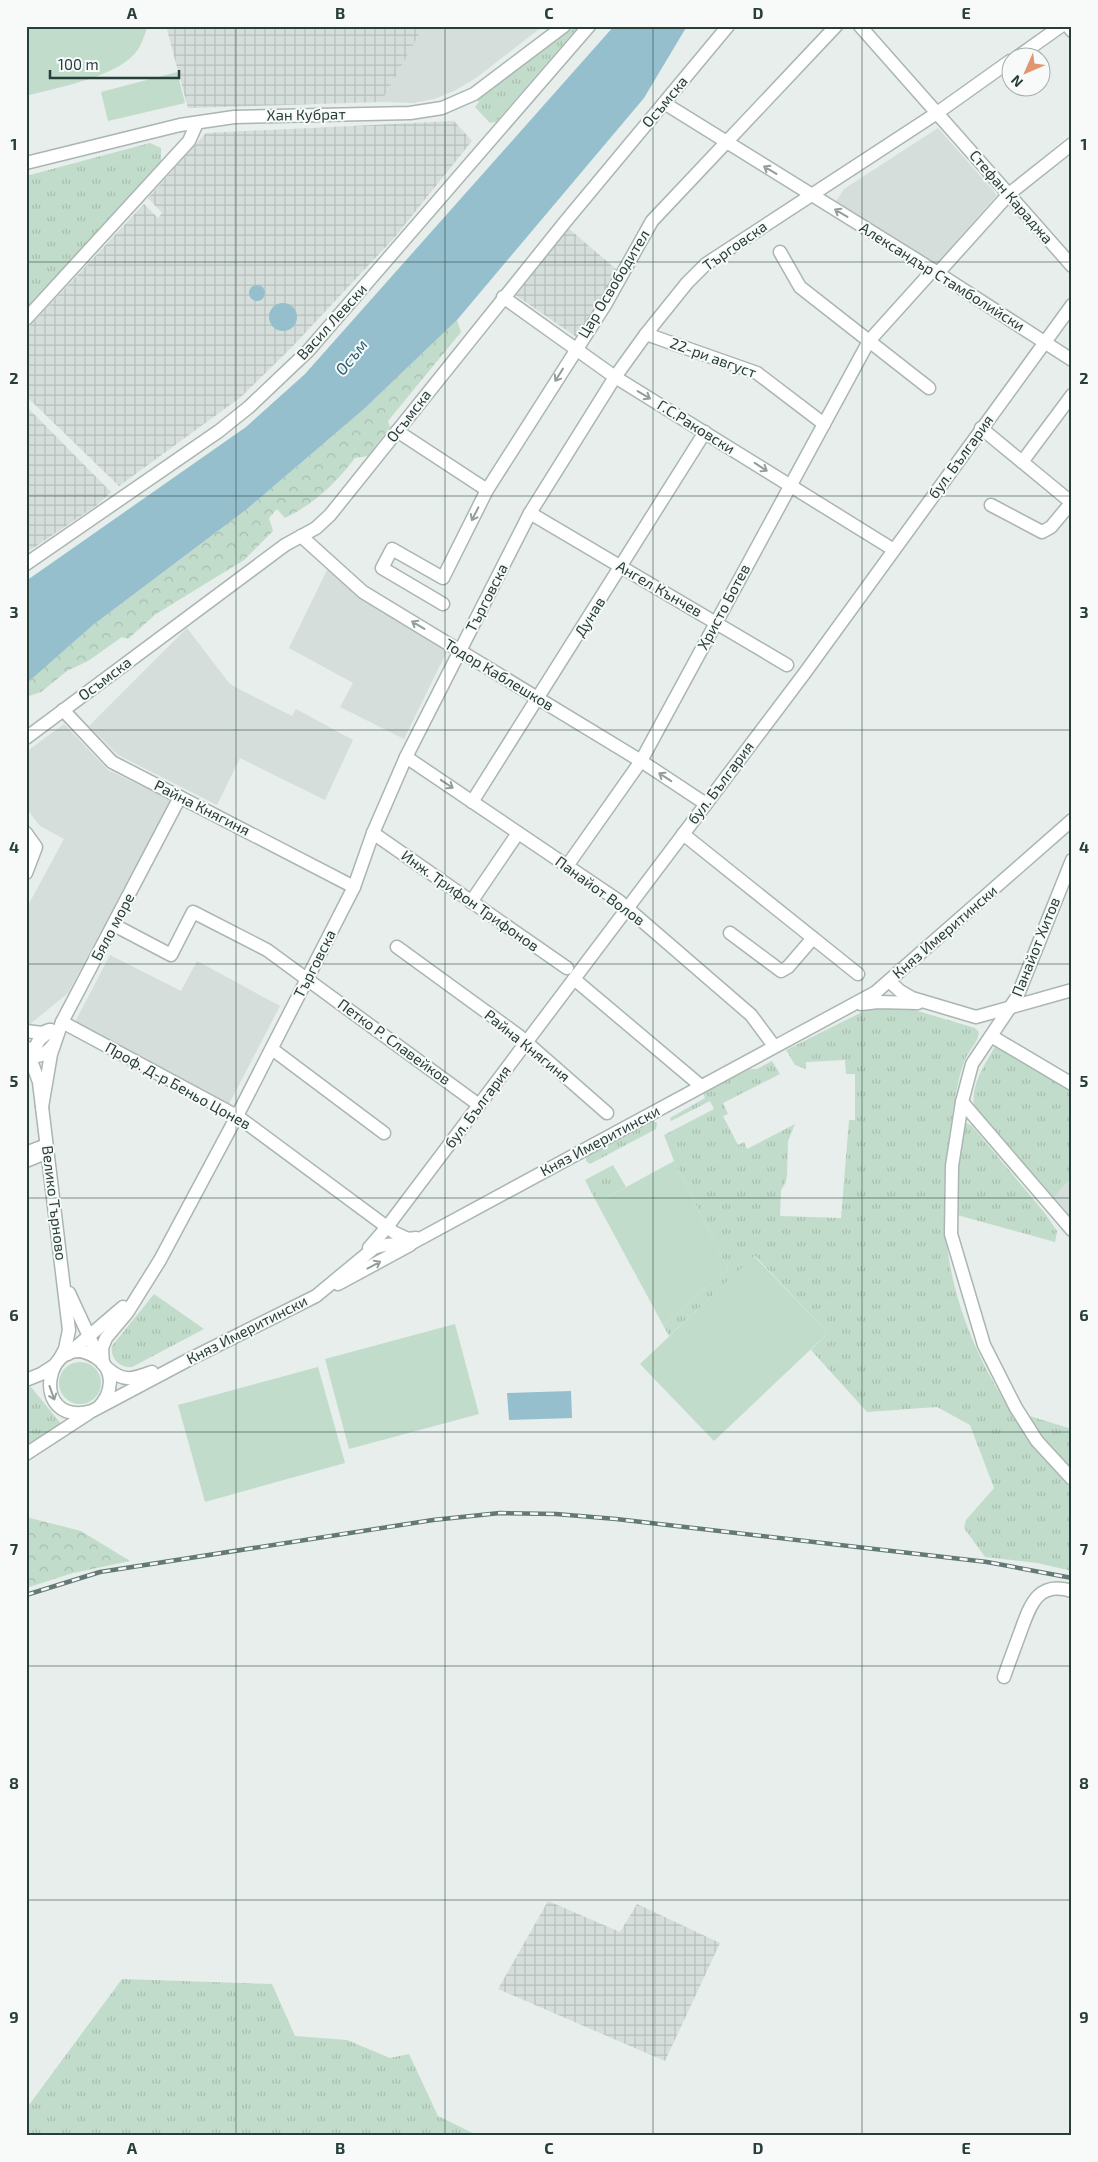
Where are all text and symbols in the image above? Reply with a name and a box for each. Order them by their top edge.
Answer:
text: A [127,3,138,22]
text: B [335,3,345,22]
text: C [544,3,554,22]
text: D [753,3,764,22]
text: E [961,3,971,22]
scale bar [50,48,179,80]
north arrow [1000,48,1050,98]
text: 100 m [58,55,99,73]
street label: Осъмска [638,72,691,131]
text: N [1007,72,1026,91]
street label: Хан Кубрат [266,104,346,125]
text: 1 [11,134,17,153]
text: 1 [1081,134,1087,153]
street label: Стефан Караджа [966,146,1057,247]
one-way arrow [763,164,777,175]
one-way arrow [834,208,848,218]
street label: Търговска [699,217,770,274]
street label: Александър Стамболийски [857,218,1028,334]
street label: Цар Освободител [574,226,653,341]
street label: Васил Левски [292,280,370,363]
street label: 22-ри август [667,333,759,382]
water label: Осъм [331,335,371,378]
one-way arrow [554,367,564,381]
text: 2 [9,368,19,387]
text: 2 [1079,368,1089,387]
street label: Осъмска [382,386,434,445]
one-way arrow [637,390,651,400]
street label: Г.С.Раковски [654,395,739,457]
street label: бул. България [924,411,997,502]
one-way arrow [754,462,768,472]
one-way arrow [470,506,479,521]
street label: Ангел Кънчев [613,556,706,620]
street label: Търговска [461,560,511,635]
street label: Христо Ботев [693,561,753,652]
street label: Дунав [570,593,609,640]
text: 3 [9,602,19,621]
text: 3 [1079,602,1089,621]
one-way arrow [411,620,425,630]
street label: Тодор Каблешков [442,634,557,714]
street label: Осъмска [74,652,134,704]
street label: бул. България [683,737,758,828]
one-way arrow [658,772,672,782]
street label: Райна Княгиня [152,775,253,839]
one-way arrow [440,779,454,790]
text: 4 [9,837,19,856]
text: 4 [1079,837,1089,856]
street label: Инж. Трифон Трифонов [398,846,543,955]
street label: Панайот Волов [552,852,649,929]
street label: Княз Имеритински [888,881,1000,982]
street label: Бяло море [87,890,137,963]
street label: Панайот Хитов [1007,894,1063,999]
street label: Търговска [289,926,339,1001]
street label: Петко Р. Славейков [335,994,454,1088]
street label: Райна Княгиня [481,1005,574,1085]
street label: Проф. Д-р Беньо Цонев [103,1038,254,1133]
street label: бул. България [440,1061,515,1152]
text: 5 [10,1071,19,1090]
text: 5 [1080,1071,1089,1090]
street label: Княз Имеритински [537,1101,662,1179]
street label: Велико Търново [39,1144,71,1261]
one-way arrow [366,1260,381,1269]
street label: Княз Имеритински [183,1291,310,1367]
text: 6 [9,1305,19,1324]
text: 6 [1079,1305,1089,1324]
one-way arrow [48,1385,57,1400]
text: 7 [10,1539,19,1558]
text: 7 [1080,1539,1089,1558]
text: 8 [9,1773,19,1792]
text: 8 [1079,1773,1089,1792]
text: 9 [9,2007,19,2026]
text: 9 [1079,2007,1089,2026]
text: A [127,2138,138,2157]
text: B [335,2138,345,2157]
text: C [544,2138,554,2157]
text: D [753,2138,764,2157]
text: E [961,2138,971,2157]

